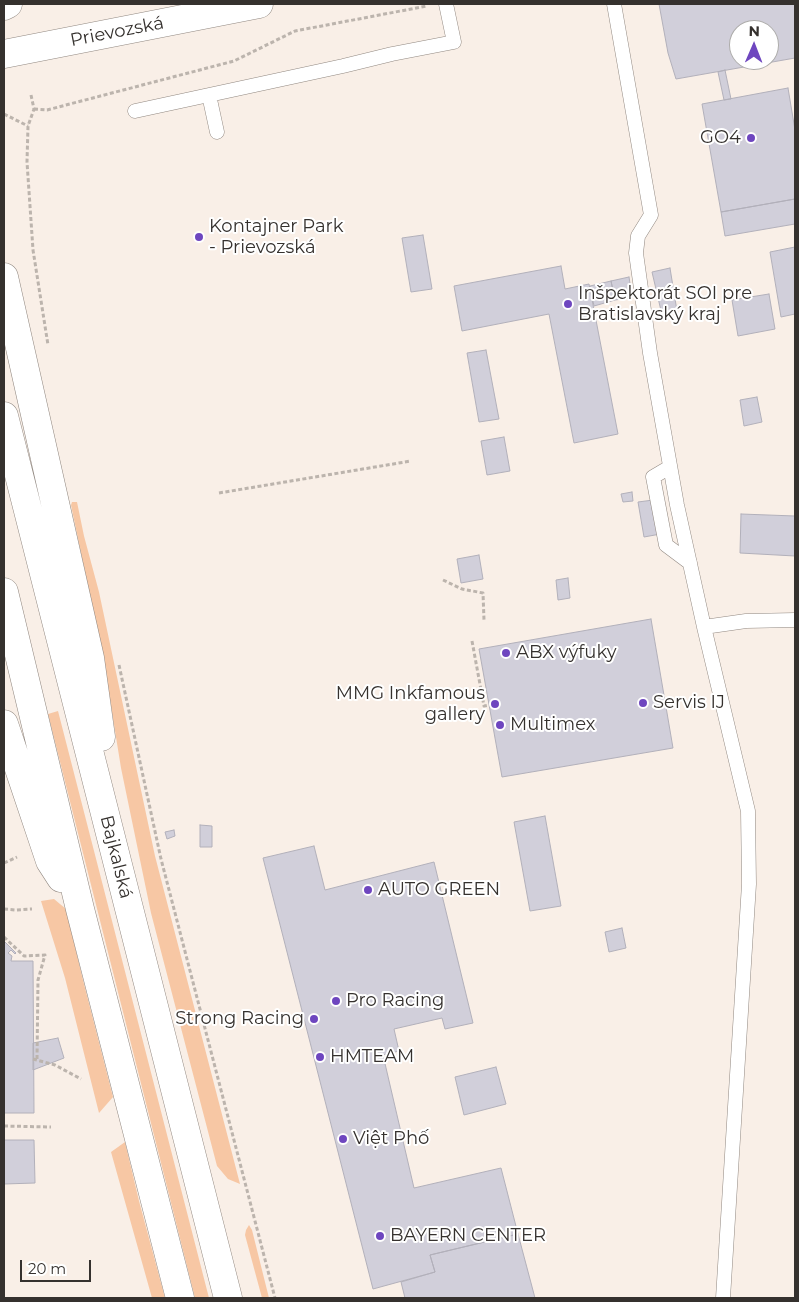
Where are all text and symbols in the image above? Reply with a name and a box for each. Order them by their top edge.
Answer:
street label: Prievozská [68,12,166,52]
north arrow [729,20,779,70]
text: N [748,22,760,40]
place label: GO4 [700,127,741,149]
marker: GO4 [745,132,757,144]
place label: Kontajner Park - Prievozská [209,216,343,258]
marker: Kontajner Park - Prievozská [193,231,205,243]
place label: Inšpektorát SOI pre Bratislavský kraj [578,283,752,326]
marker: Inšpektorát SOI pre Bratislavský kraj [562,298,574,310]
place label: ABX výfuky [516,642,616,664]
marker: ABX výfuky [500,647,512,659]
place label: MMG Inkfamous gallery [336,683,485,726]
place label: Servis IJ [653,692,725,714]
marker: Servis IJ [637,697,649,709]
marker: MMG Inkfamous gallery [489,698,501,710]
place label: Multimex [510,714,595,736]
marker: Multimex [494,719,506,731]
street label: Bajkalská [95,813,137,901]
place label: AUTO GREEN [378,879,500,901]
marker: AUTO GREEN [362,884,374,896]
place label: Pro Racing [346,990,444,1012]
marker: Pro Racing [330,995,342,1007]
place label: Strong Racing [175,1008,304,1030]
marker: Strong Racing [308,1013,320,1025]
place label: HMTEAM [330,1046,414,1068]
marker: HMTEAM [314,1051,326,1063]
place label: Việt Phố [353,1128,429,1150]
marker: Việt Phố [337,1133,349,1145]
place label: BAYERN CENTER [390,1225,546,1247]
marker: BAYERN CENTER [374,1230,386,1242]
scale bar [22,1250,94,1282]
text: 20 m [28,1259,66,1278]

